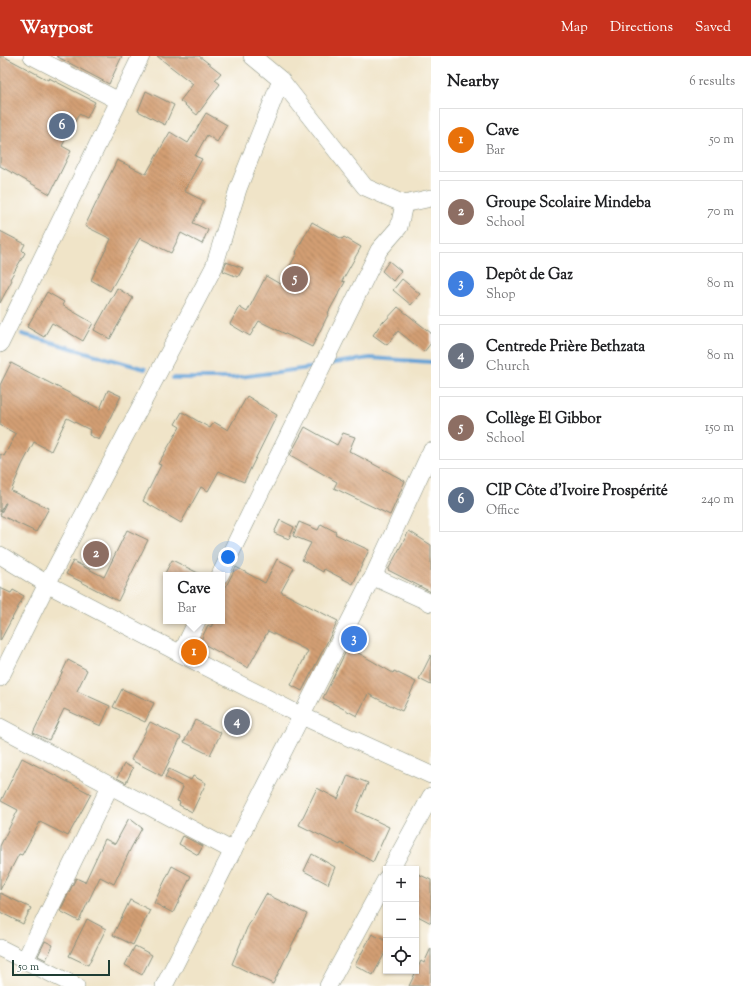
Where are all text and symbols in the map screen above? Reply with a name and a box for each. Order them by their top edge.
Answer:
text: Waypost [20,15,93,42]
text: Map [561,18,588,38]
text: Directions [610,18,673,38]
text: Saved [695,18,731,38]
text: Nearby [447,70,499,94]
text: 6 results [689,73,735,91]
pin: 6 [49,111,75,141]
text: Cave [486,121,519,142]
text: 1 [459,131,463,149]
text: 50 m [709,131,734,149]
text: Bar [486,142,505,160]
text: Groupe Scolaire Mindeba [486,193,651,214]
text: 2 [458,203,464,221]
text: 70 m [707,203,734,221]
text: School [486,214,525,232]
pin: 5 [282,264,308,294]
text: Depôt de Gaz [486,265,573,286]
text: 3 [458,275,464,293]
text: 80 m [707,275,734,293]
text: Shop [486,286,515,304]
text: Centrede Prière Bethzata [486,337,645,358]
text: 4 [458,347,464,365]
text: 80 m [707,347,734,365]
text: Church [486,358,530,376]
text: Collège El Gibbor [486,409,601,430]
text: 5 [459,419,463,437]
text: 150 m [705,419,734,437]
text: School [486,430,525,448]
text: CIP Côte d'Ivoire Prospérité [486,481,668,502]
text: 6 [458,491,464,509]
text: 240 m [701,491,734,509]
text: Office [486,502,519,520]
pin: 2 [83,539,109,569]
your location [218,547,238,567]
popup [163,572,225,624]
text: Cave [178,579,211,600]
text: Bar [178,600,196,618]
pin: 3 [341,624,367,654]
pin: 1 [181,637,207,667]
pin: 4 [224,707,250,737]
map controls [383,866,419,974]
button: + [383,866,419,902]
button: − [383,902,419,938]
button: locate [383,938,419,974]
scale bar [12,958,110,977]
text: 50 m [18,959,39,975]

